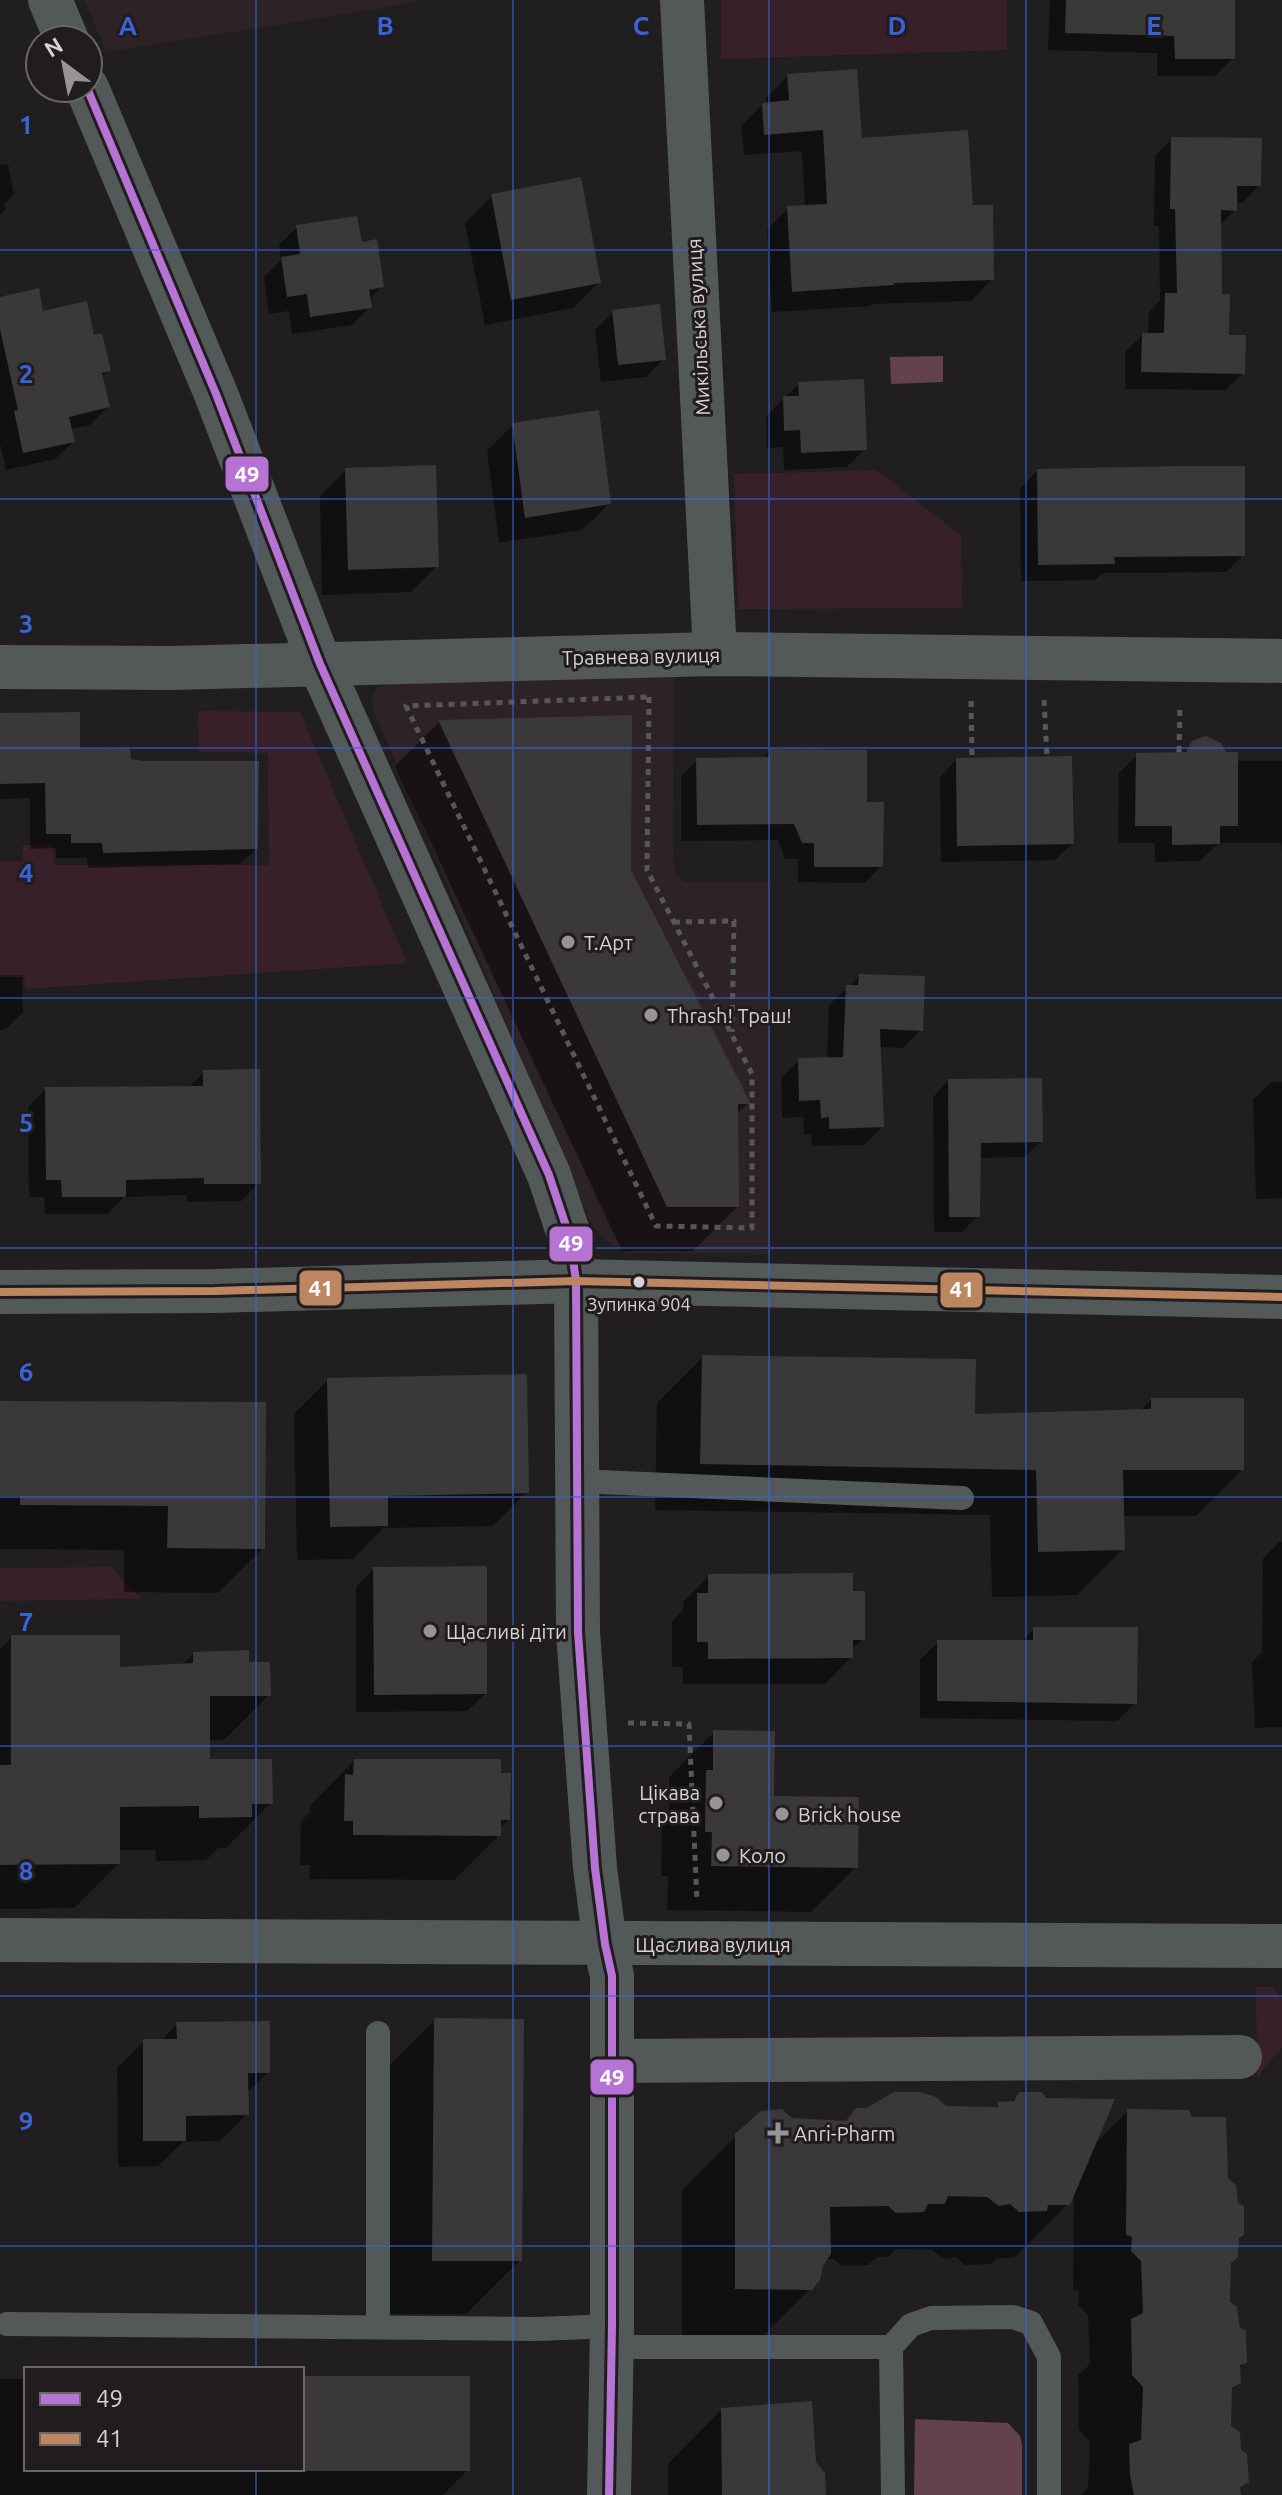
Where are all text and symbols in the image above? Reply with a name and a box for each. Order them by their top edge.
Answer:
text: A [119,11,138,40]
text: B [376,11,394,40]
text: C [633,11,650,40]
text: D [888,11,906,40]
text: E [1146,11,1162,40]
north arrow [24,24,104,104]
text: N [40,32,67,62]
text: 1 [19,110,33,139]
street label: Микільська вулиця [682,238,714,416]
text: 2 [19,359,33,388]
line badge: 49 [224,455,270,493]
text: 49 [235,461,259,486]
text: 3 [19,609,33,638]
street label: Травнева вулиця [562,643,720,669]
text: 4 [19,858,33,887]
place label: Т.Арт [584,931,633,954]
marker: Т.Арт [559,933,577,951]
place label: Thrash! Траш! [667,1004,792,1027]
marker: Thrash! Траш! [642,1006,660,1024]
text: 5 [19,1108,33,1137]
line badge: 49 [548,1225,594,1263]
text: 49 [559,1230,583,1255]
line badge: 41 [298,1269,343,1307]
line badge: 41 [939,1271,984,1309]
marker: Зупинка 904 [631,1274,647,1290]
text: 41 [309,1275,333,1300]
text: 41 [950,1276,974,1301]
place label: Зупинка 904 [587,1294,691,1314]
text: 6 [19,1357,33,1386]
text: 7 [19,1607,33,1636]
place label: Щасливі діти [446,1620,567,1643]
marker: Щасливі діти [421,1622,439,1640]
place label: Цікава страва [638,1781,700,1827]
marker: Цікава страва [707,1794,725,1812]
place label: Brick house [798,1803,901,1826]
marker: Brick house [773,1805,791,1823]
place label: Коло [739,1844,786,1867]
marker: Коло [714,1846,732,1864]
text: 8 [19,1856,33,1885]
street label: Щаслива вулиця [635,1933,791,1956]
line badge: 49 [589,2058,635,2096]
text: 49 [600,2064,624,2089]
text: 9 [19,2106,33,2135]
place label: Anri-Pharm [794,2122,895,2145]
marker: Anri-Pharm [769,2124,787,2142]
legend [24,2367,304,2471]
text: 49 [96,2385,123,2412]
text: 41 [96,2425,123,2452]

